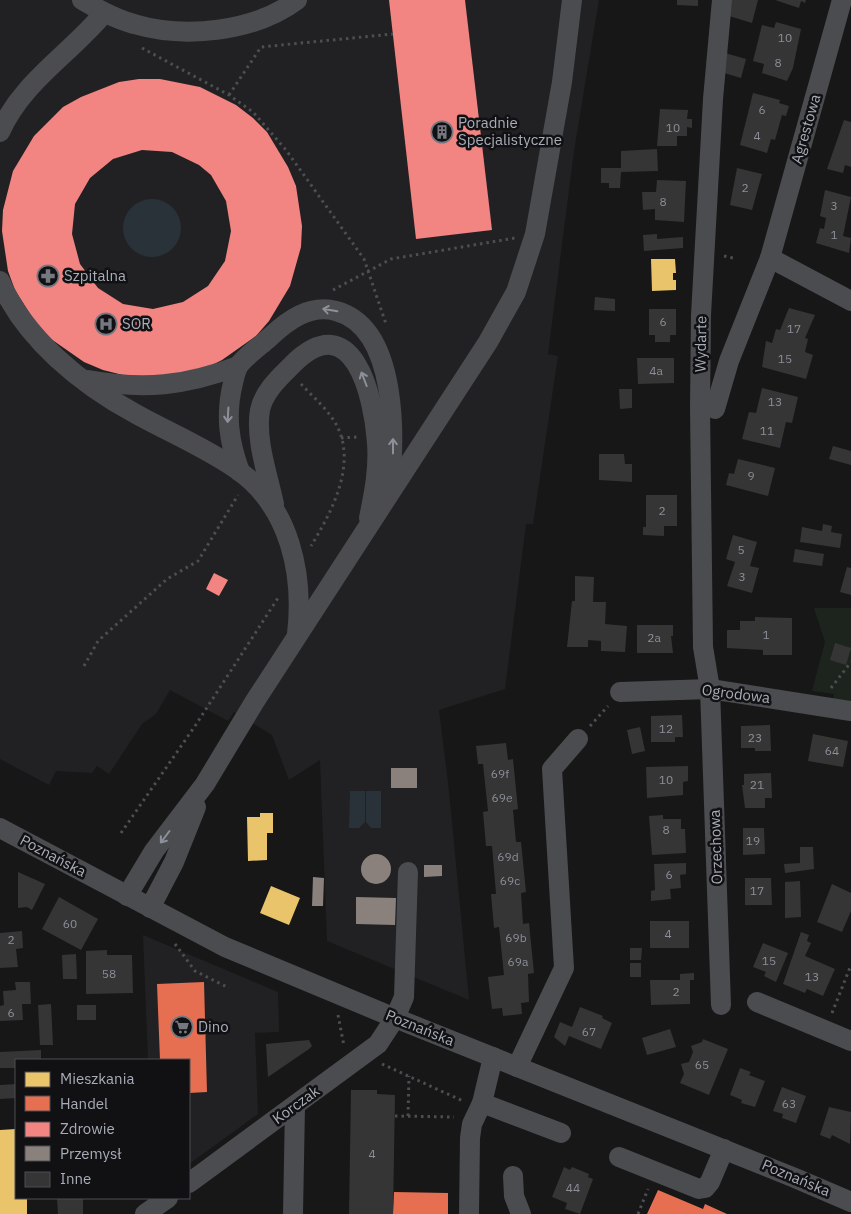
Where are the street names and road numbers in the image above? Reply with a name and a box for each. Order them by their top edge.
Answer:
street label: Agrestowa [787,92,824,166]
street label: Wydarte [691,316,710,372]
street label: Ogrodowa [701,680,771,707]
street label: Orzechowa [705,809,726,885]
street label: Poznańska [17,830,90,881]
street label: Poznańska [383,1005,457,1050]
street label: Korczak [269,1081,323,1128]
street label: Poznańska [759,1155,833,1200]

